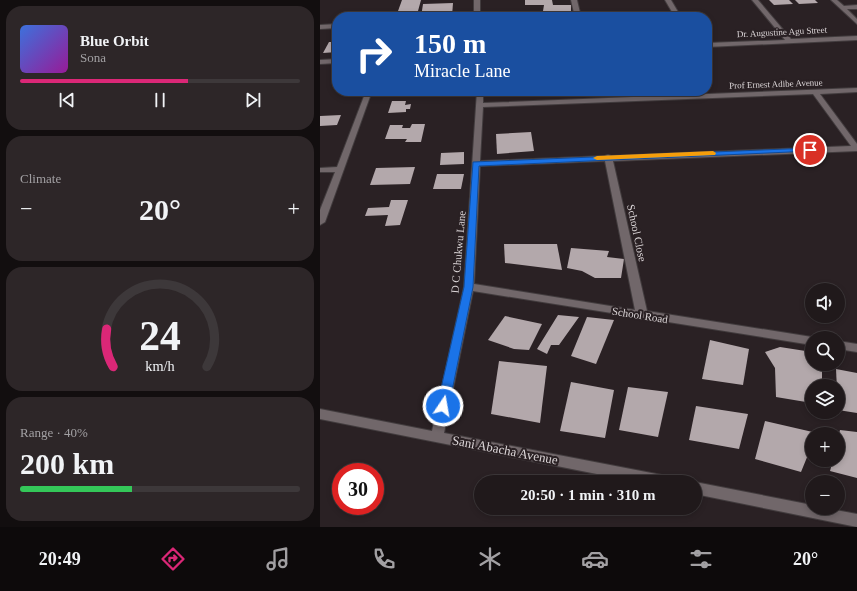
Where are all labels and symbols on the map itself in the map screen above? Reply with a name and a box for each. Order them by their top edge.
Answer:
street label: Dr. Augustine Agu Street [737,25,828,39]
street label: Prof Ernest Adibe Avenue [729,77,823,91]
pin [793,133,827,167]
street label: School Close [625,203,649,263]
street label: D C Chukwu Lane [448,210,468,294]
street label: School Road [611,305,669,325]
position arrow [422,385,464,427]
street label: Sani Abacha Avenue [451,432,559,468]
speed limit sign: 30 [332,463,384,515]

